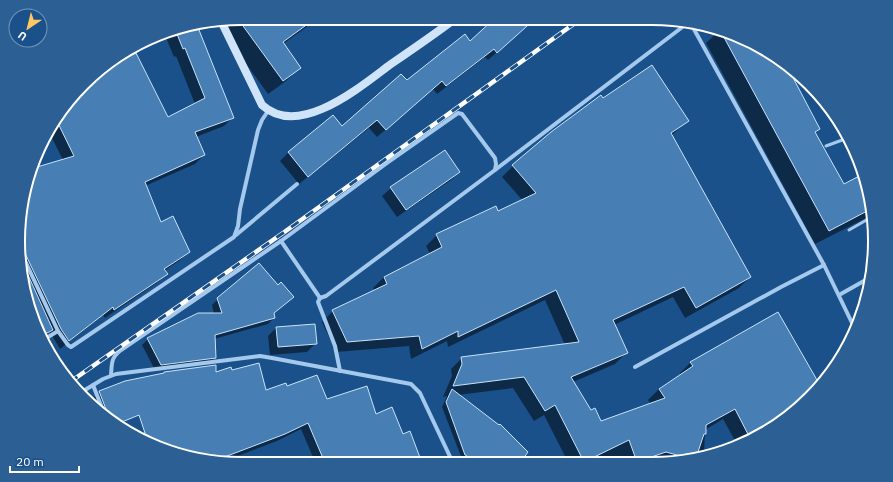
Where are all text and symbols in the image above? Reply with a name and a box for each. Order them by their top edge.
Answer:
north arrow [8,8,48,48]
text: U [15,28,29,44]
scale bar [10,448,79,474]
text: 20 m [16,454,44,469]

